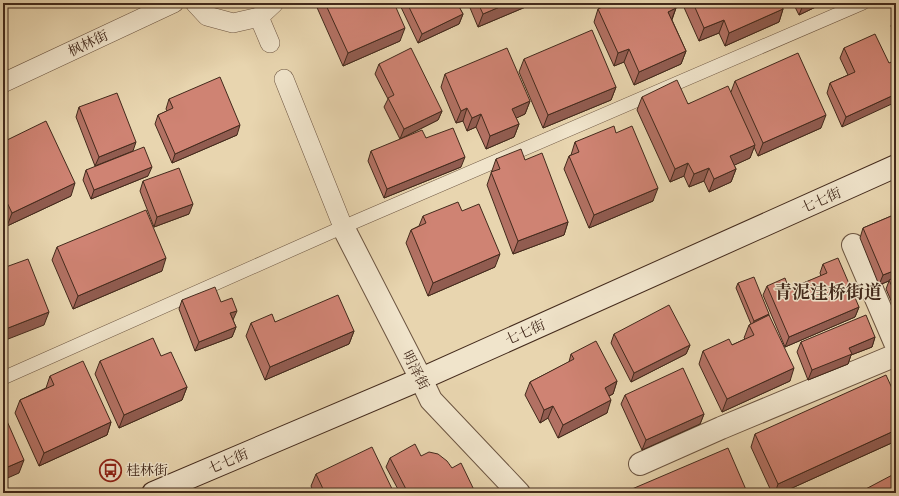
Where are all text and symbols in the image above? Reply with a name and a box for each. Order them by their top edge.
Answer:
street label: 枫林街 [65,26,111,60]
street label: 七七街 [798,183,844,217]
district label: 青泥洼桥街道 [774,280,882,303]
street label: 七七街 [502,315,548,349]
street label: 明泽街 [398,347,434,393]
street label: 七七街 [205,445,251,477]
bus stop icon: 桂林街 [97,457,123,483]
place label: 桂林街 [126,461,168,479]

